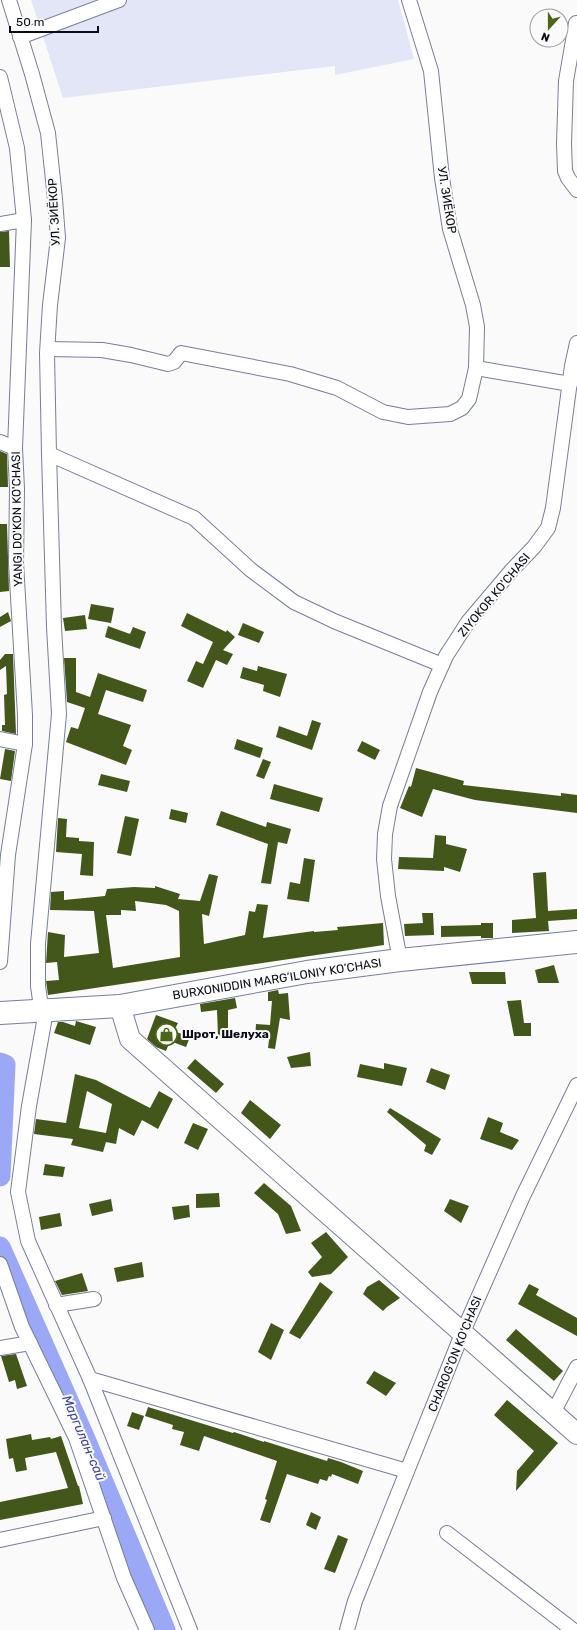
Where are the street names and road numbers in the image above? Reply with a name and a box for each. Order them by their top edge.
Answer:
street label: УЛ. ЗИЁКОР [435,165,459,235]
street label: УЛ. ЗИЁКОР [45,178,63,246]
street label: YANGI DO'KON KO'CHASI [9,451,25,587]
street label: ZIYOKOR KO'CHASI [455,550,533,640]
street label: BURXONIDDIN MARG’ILONIY KO’CHASI [171,956,383,1002]
street label: CHAROG'ON KO'CHASI [425,1294,485,1414]

